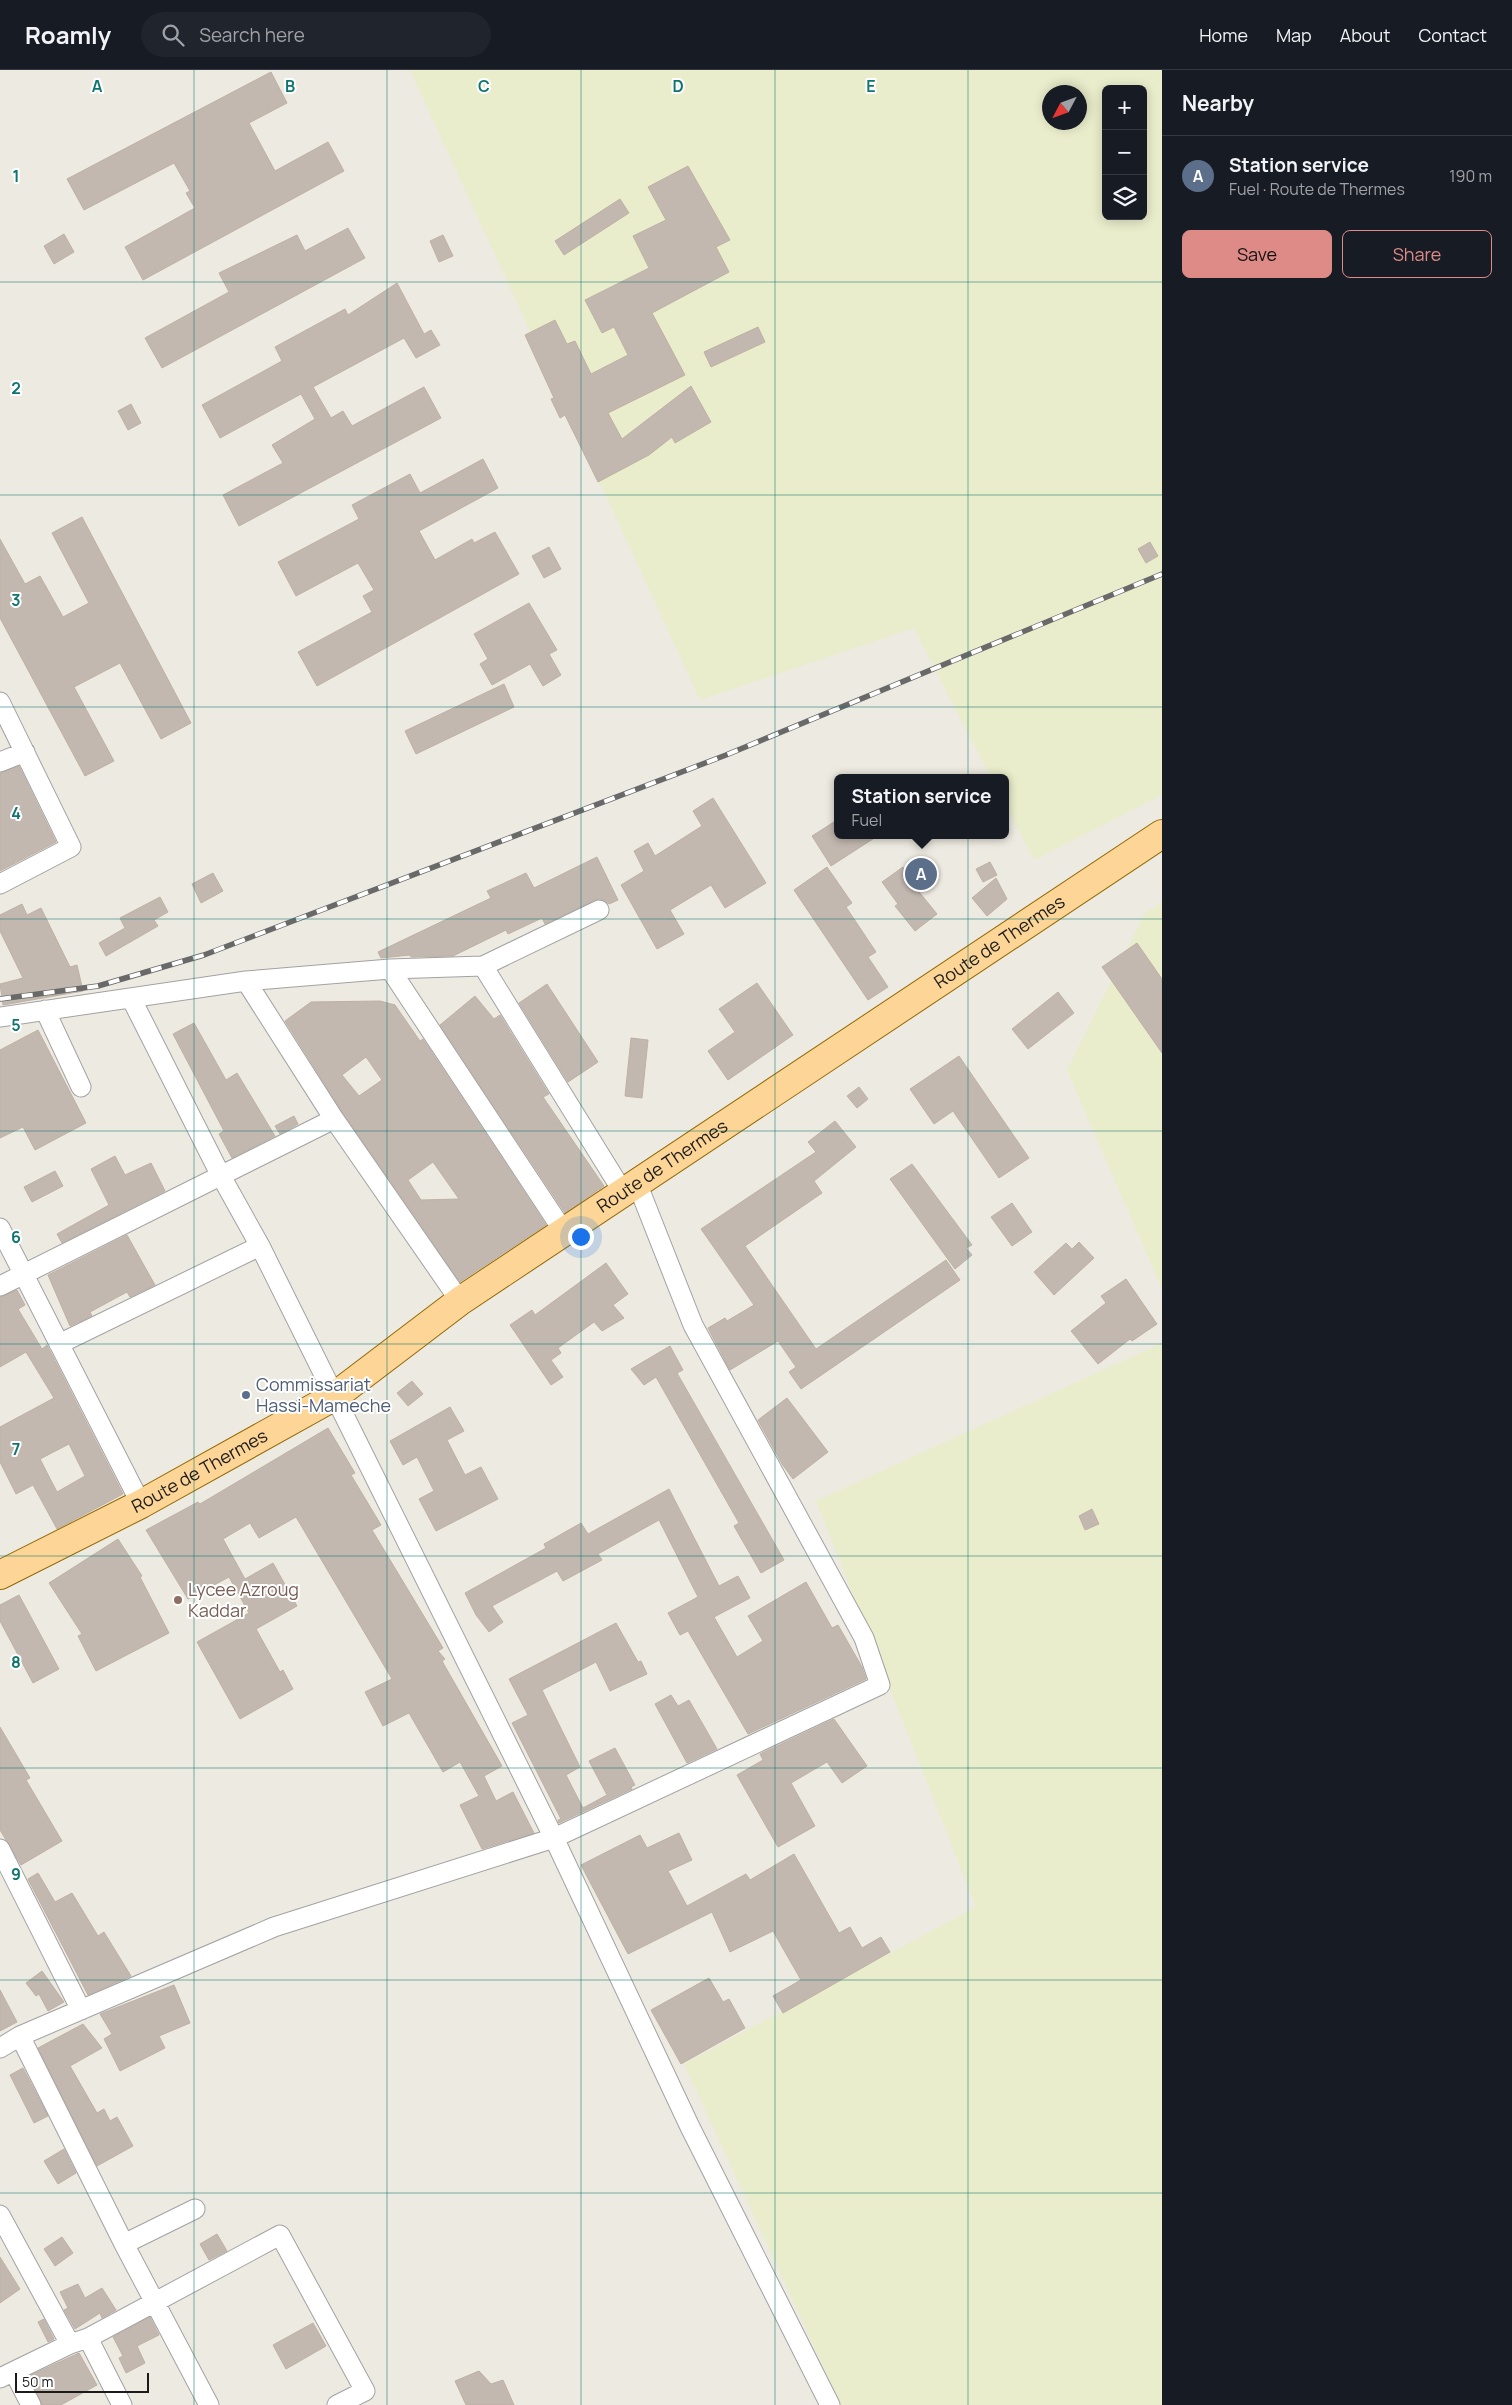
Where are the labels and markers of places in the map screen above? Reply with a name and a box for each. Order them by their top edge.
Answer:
pin: A [905,855,937,893]
place label: Commissariat Hassi-Mameche [256,1372,391,1417]
marker: Commissariat Hassi-Mameche [240,1389,252,1401]
place label: Lycee Azroug Kaddar [188,1577,299,1622]
marker: Lycee Azroug Kaddar [172,1594,184,1606]

